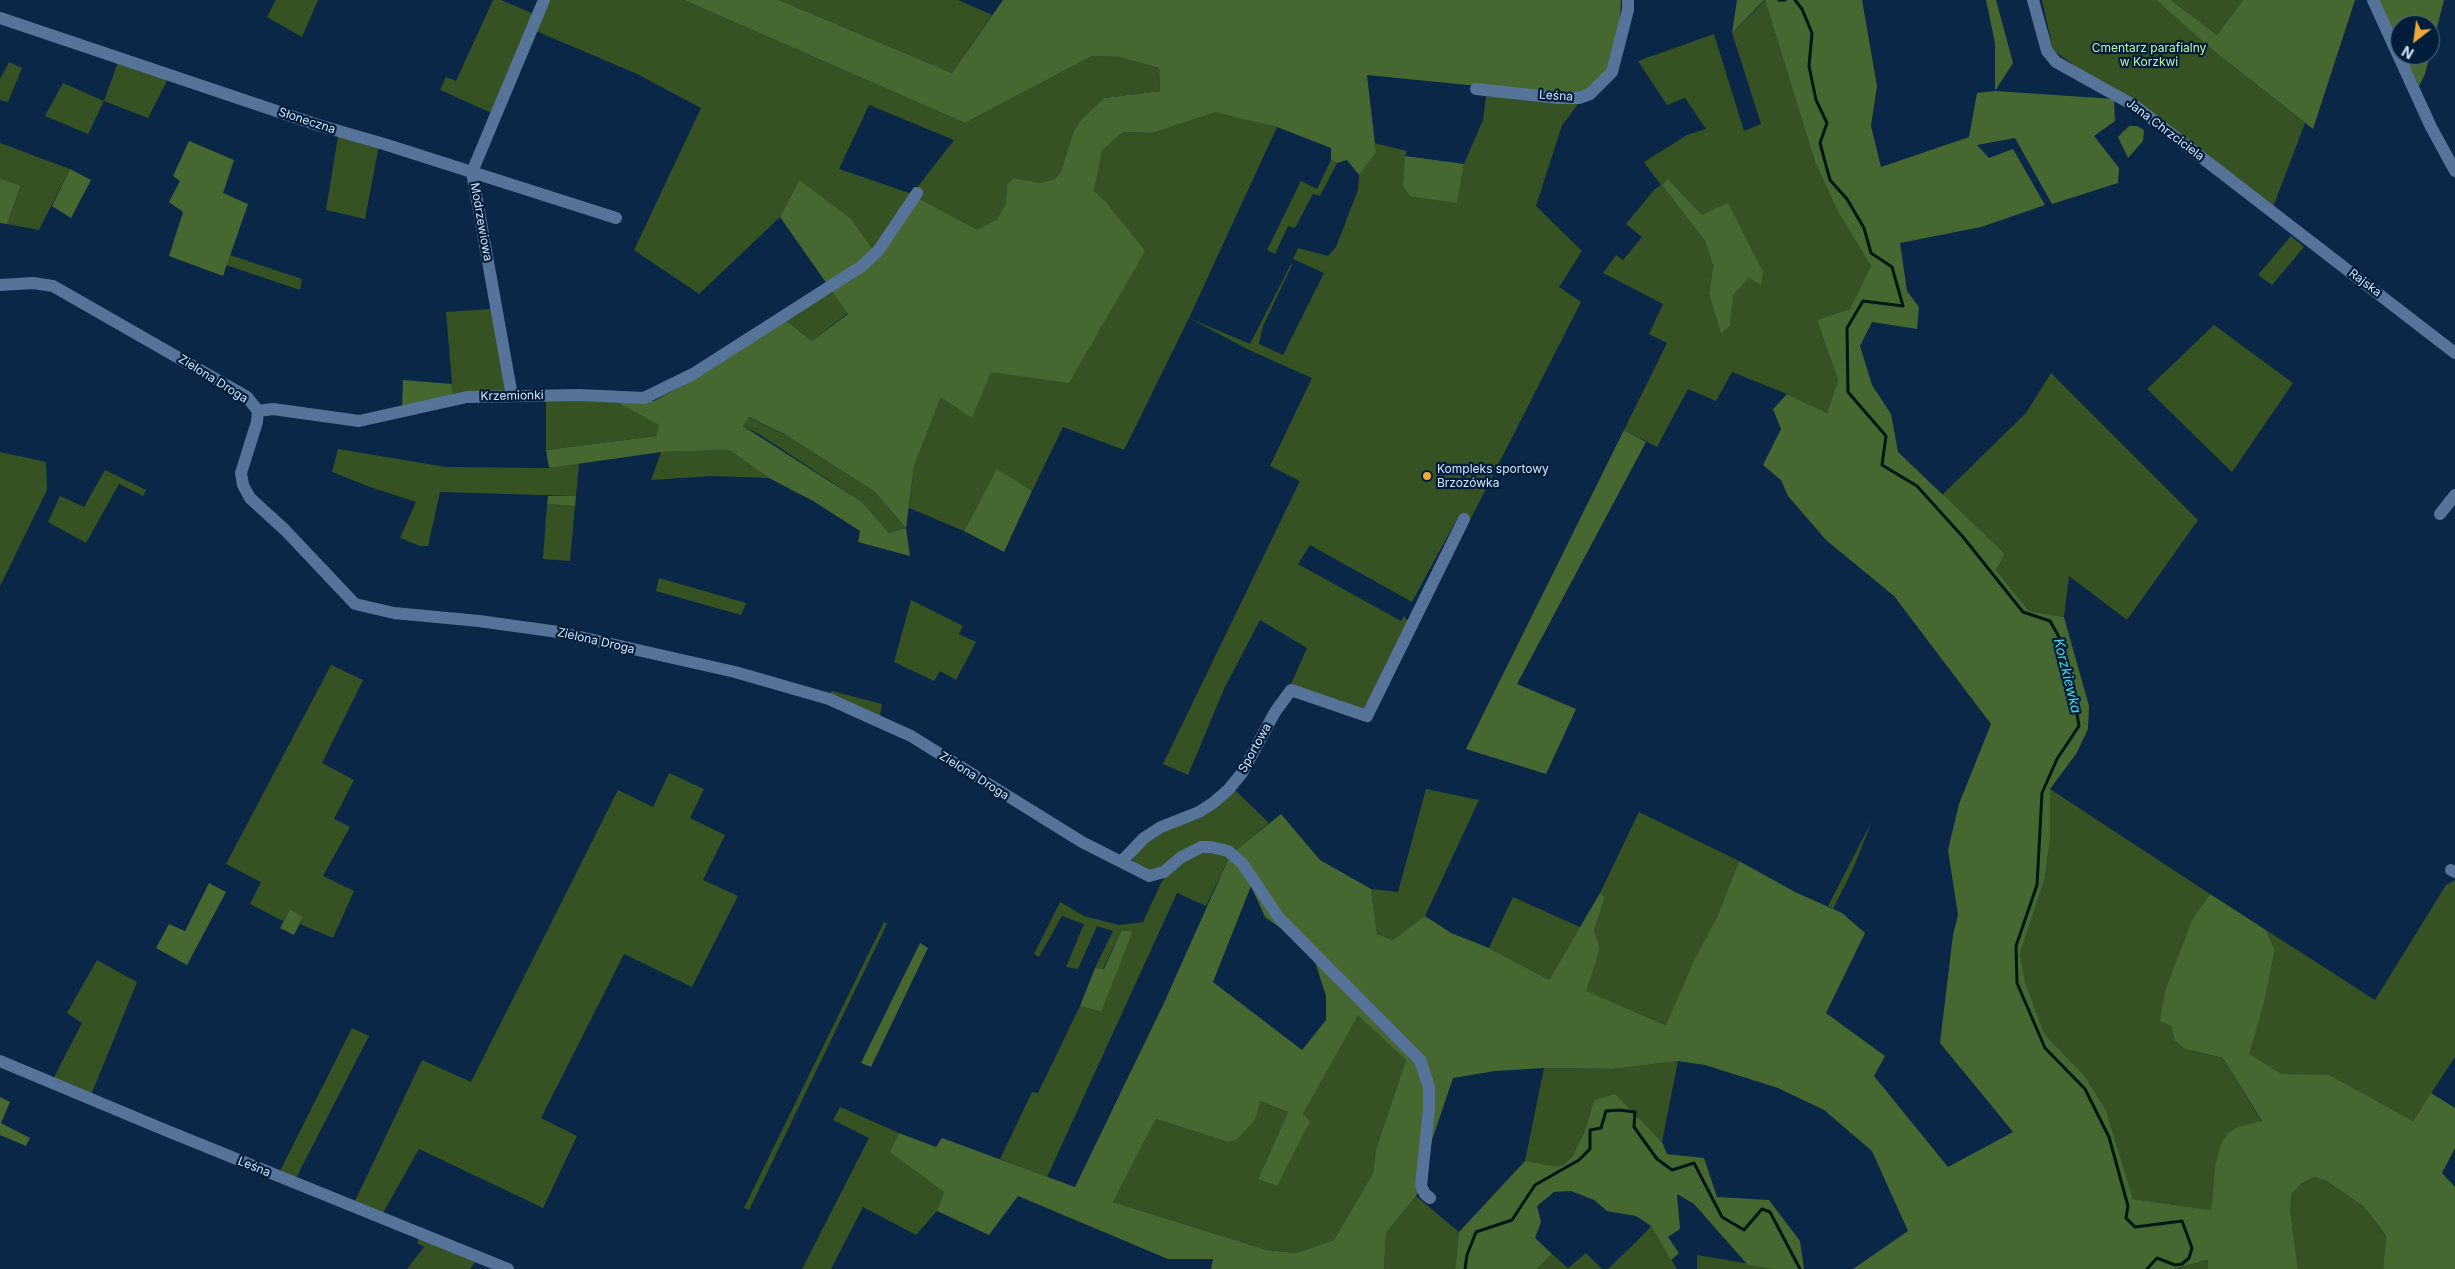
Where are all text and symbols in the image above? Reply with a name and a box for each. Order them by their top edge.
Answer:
north arrow [2390,15,2440,65]
park label: Cmentarz parafialny w Korzkwi [2092,41,2206,69]
text: N [2399,43,2417,63]
street label: Leśna [1539,88,1573,104]
street label: Jana Chrzciciela [2123,96,2207,164]
street label: Słoneczna [277,105,337,137]
street label: Modrzewiowa [467,182,495,262]
street label: Rajska [2346,266,2384,300]
street label: Zielona Droga [176,352,250,406]
street label: Krzemionki [480,388,544,404]
place label: Kompleks sportowy Brzozówka [1437,462,1549,490]
marker: Kompleks sportowy Brzozówka [1421,470,1433,482]
street label: Zielona Droga [556,625,636,657]
water label: Korzkiewka [2050,637,2084,715]
street label: Sportowa [1236,721,1274,775]
street label: Zielona Droga [937,749,1011,803]
street label: Leśna [236,1154,272,1180]

